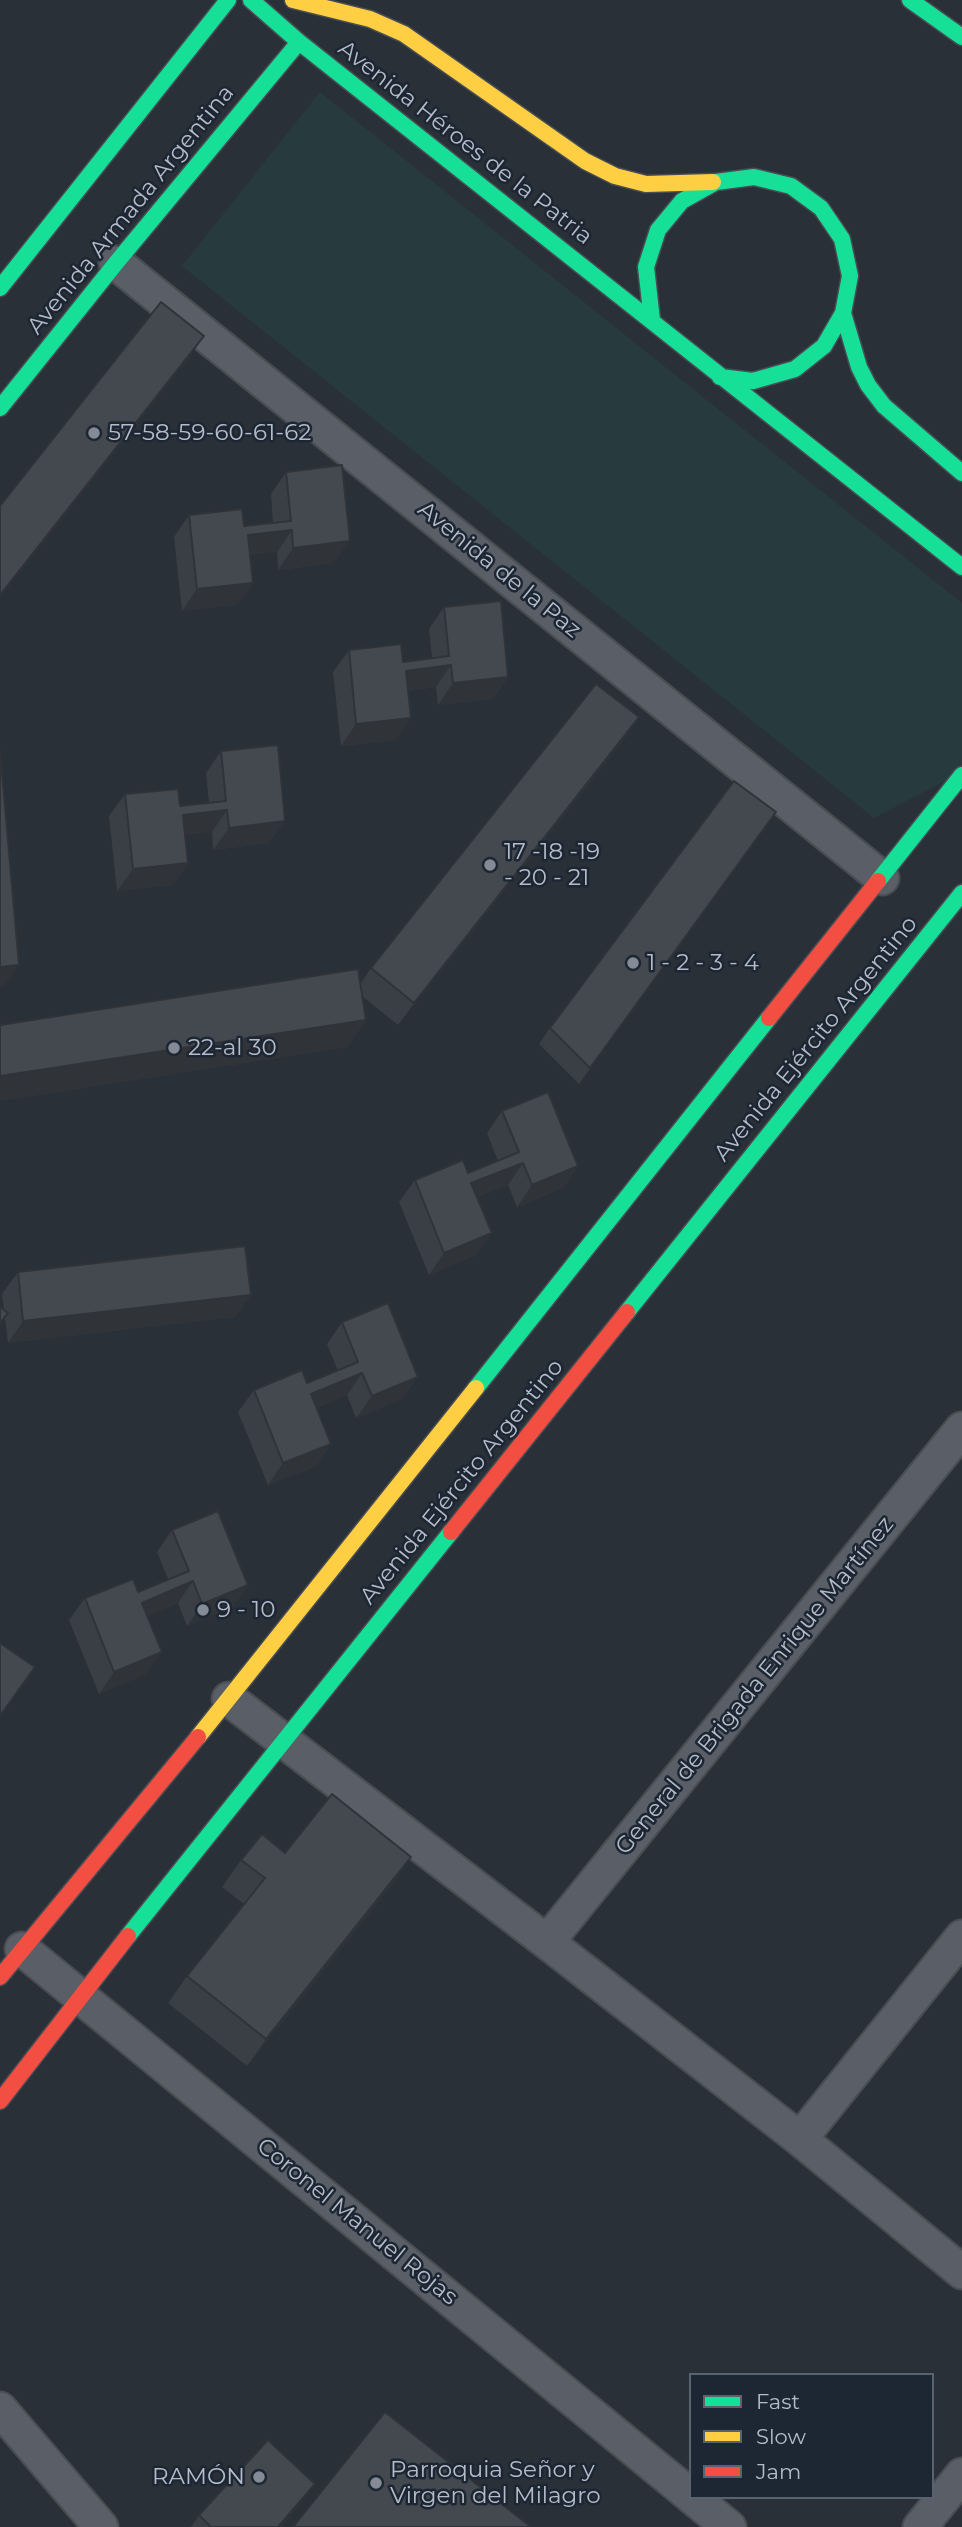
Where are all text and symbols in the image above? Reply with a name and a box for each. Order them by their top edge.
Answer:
street label: Avenida Héroes de la Patria [332,35,598,251]
street label: Avenida Armada Argentina [22,80,240,340]
place label: 57-58-59-60-61-62 [108,419,311,447]
marker: 57-58-59-60-61-62 [86,425,102,441]
street label: Avenida de la Paz [412,496,586,644]
place label: 17 -18 -19 - 20 - 21 [504,838,600,892]
marker: 17 -18 -19 - 20 - 21 [482,857,498,873]
street label: Avenida Ejército Argentino [708,911,924,1167]
place label: 1 - 2 - 3 - 4 [647,949,759,977]
marker: 1 - 2 - 3 - 4 [625,955,641,971]
place label: 22-al 30 [188,1034,277,1062]
marker: 22-al 30 [166,1040,182,1056]
street label: Avenida Ejército Argentino [354,1354,570,1610]
street label: General de Brigada Enrique Martínez [610,1512,900,1860]
place label: 9 - 10 [217,1596,275,1624]
marker: 9 - 10 [195,1602,211,1618]
street label: Coronel Manuel Rojas [251,2133,463,2311]
legend [689,2373,934,2499]
text: Fast [756,2389,800,2414]
text: Slow [756,2424,806,2449]
place label: Parroquia Señor y Virgen del Milagro [390,2456,601,2510]
text: Jam [756,2459,801,2484]
place label: RAMÓN [152,2463,245,2491]
marker: RAMÓN [251,2469,267,2485]
marker: Parroquia Señor y Virgen del Milagro [368,2475,384,2491]

